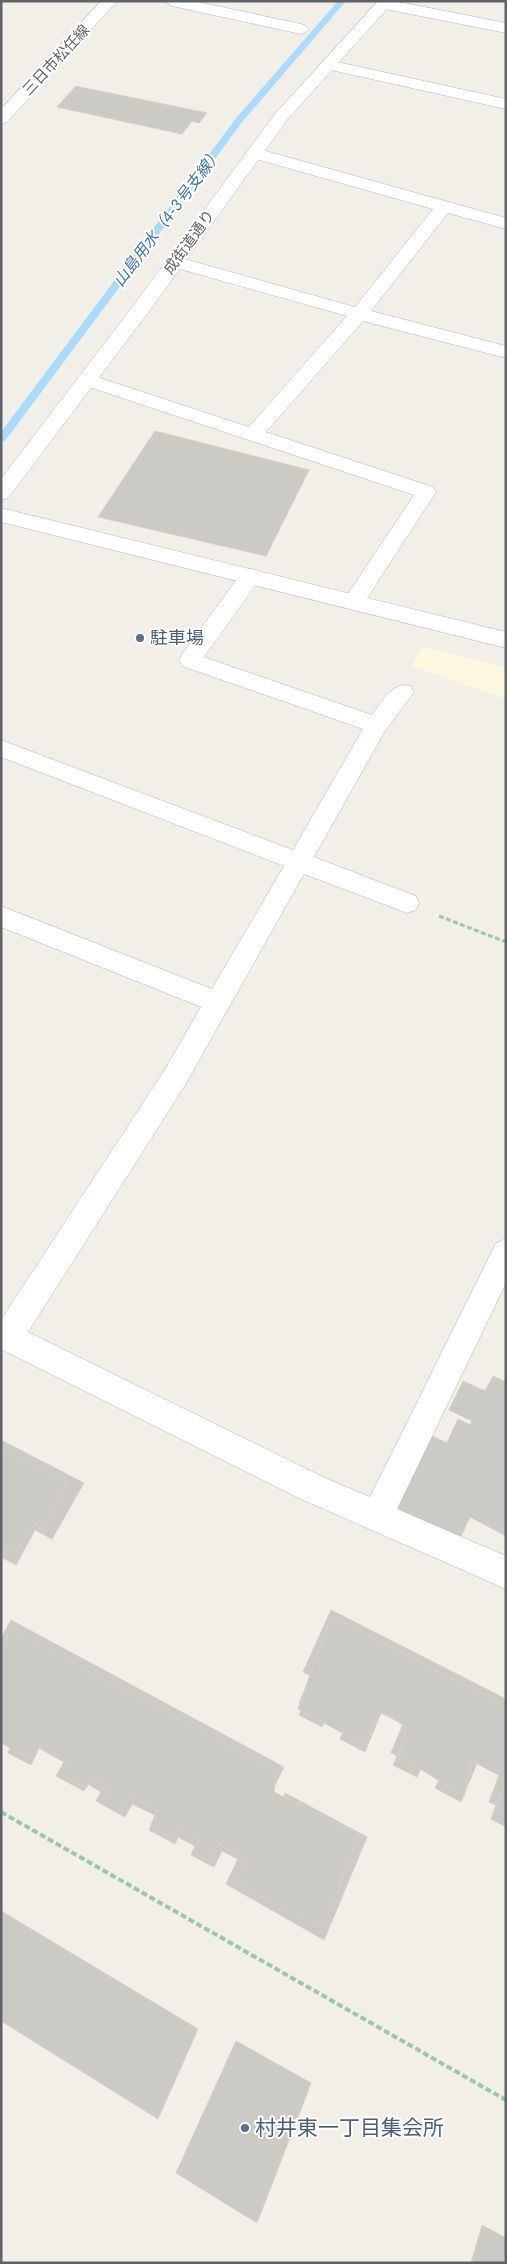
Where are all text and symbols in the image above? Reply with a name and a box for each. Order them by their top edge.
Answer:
street label: 三日市松任線 [18,20,93,98]
water label: 山島用水（4-3号支線） [108,144,225,290]
street label: 成街道通り [159,206,218,277]
place label: 駐車場 [150,626,204,648]
marker: 駐車場 [134,632,146,644]
place label: 村井東一丁目集会所 [255,2114,444,2139]
marker: 村井東一丁目集会所 [239,2122,251,2134]

